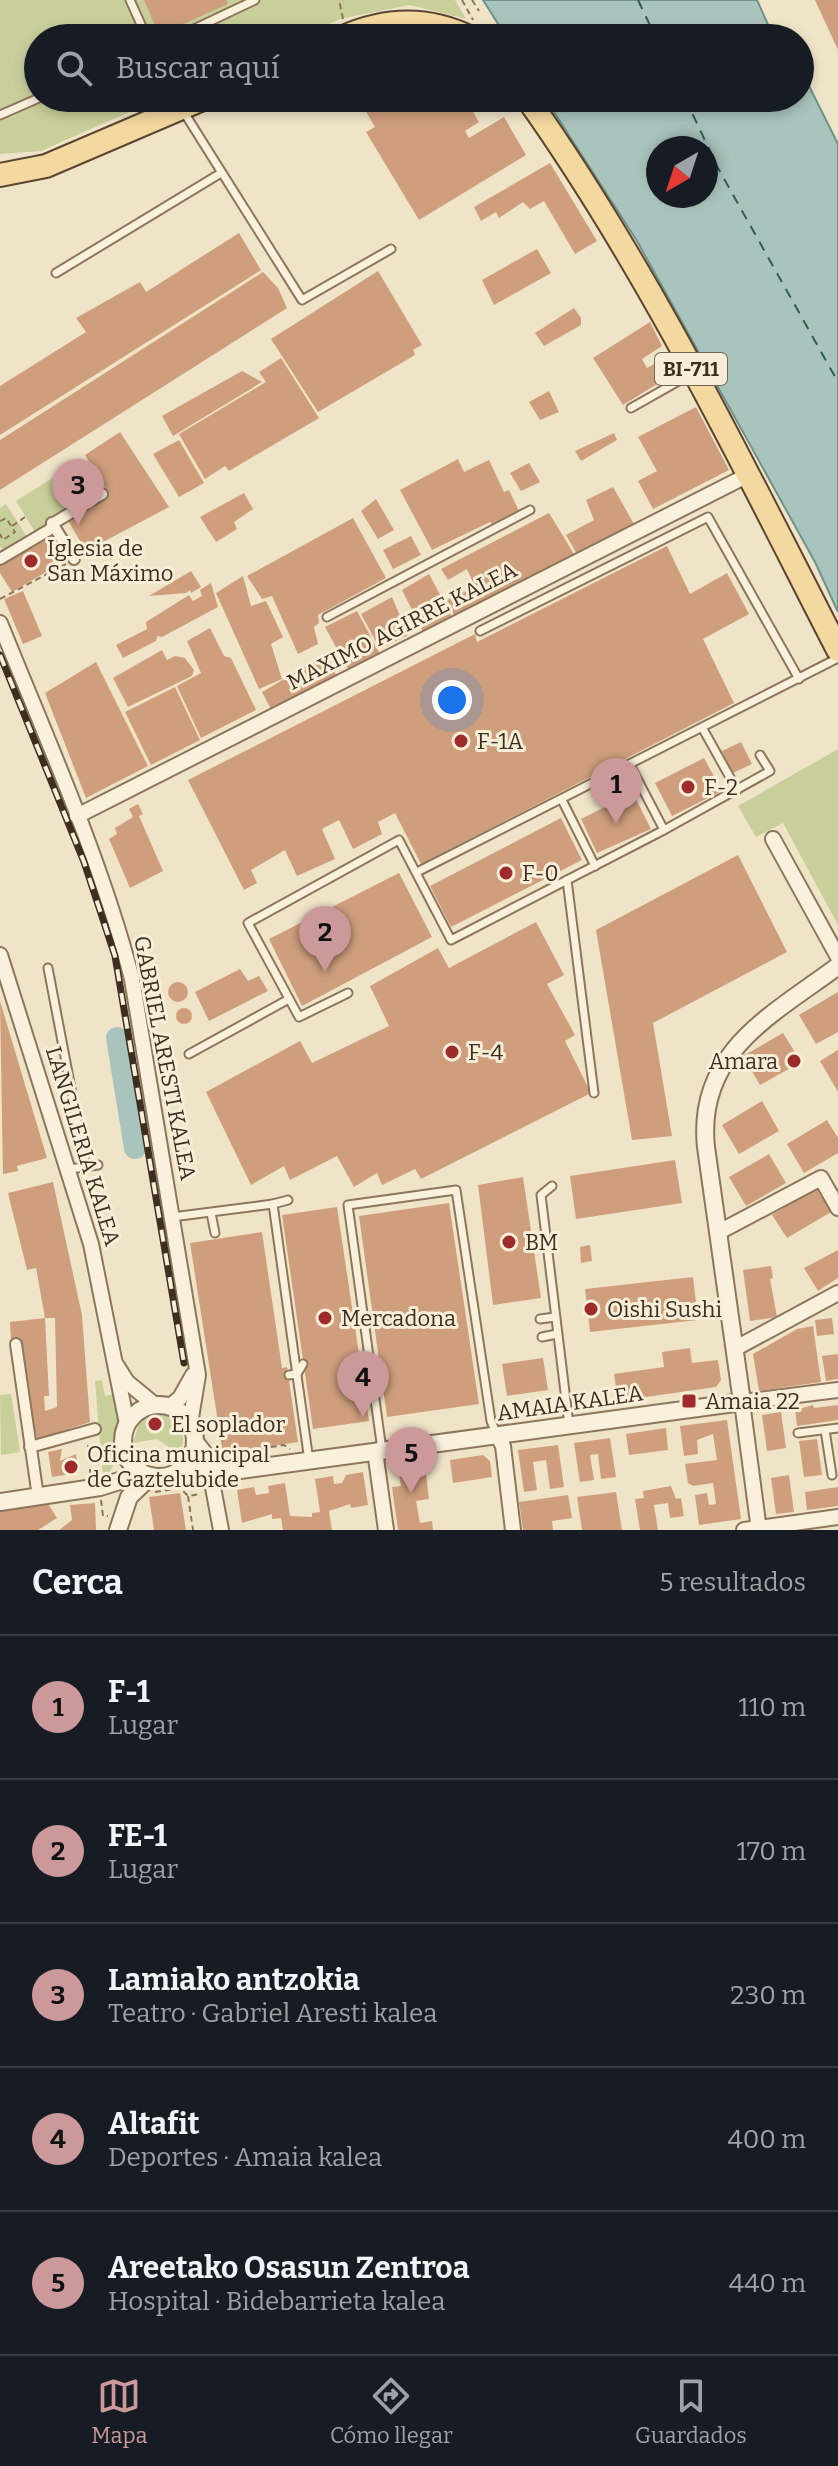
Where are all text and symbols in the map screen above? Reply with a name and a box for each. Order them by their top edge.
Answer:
search box [24,24,814,112]
icon: search [52,46,96,90]
text: Buscar aquí [116,50,280,86]
north arrow [646,136,718,208]
road number: BI-711 [655,353,727,385]
pin: 3 [52,459,104,525]
place label: Iglesia de San Máximo [47,535,173,587]
marker: Iglesia de San Máximo [22,552,40,570]
street label: MAXIMO AGIRRE KALEA [283,556,522,696]
your location [432,680,472,720]
place label: F-1A [477,728,523,755]
marker: F-1A [452,732,470,750]
pin: 1 [590,758,642,824]
place label: F-2 [704,774,738,801]
marker: F-2 [679,778,697,796]
place label: F-0 [522,860,559,887]
marker: F-0 [497,864,515,882]
pin: 2 [299,906,351,972]
street label: GABRIEL ARESTI KALEA [128,933,202,1183]
place label: F-4 [468,1039,504,1066]
street label: LANGILERIA KALEA [40,1043,126,1249]
marker: F-4 [443,1043,461,1061]
place label: Amara [709,1048,778,1075]
marker: Amara [785,1052,803,1070]
place label: BM [525,1229,558,1256]
marker: BM [500,1233,518,1251]
place label: Oishi Sushi [607,1296,722,1323]
marker: Oishi Sushi [582,1300,600,1318]
place label: Mercadona [341,1305,456,1332]
marker: Mercadona [316,1309,334,1327]
pin: 4 [337,1351,389,1417]
street label: AMAIA KALEA [495,1379,645,1427]
place label: Amaia 22 [705,1388,800,1415]
marker: Amaia 22 [680,1392,698,1410]
place label: El soplador [171,1411,285,1438]
marker: El soplador [146,1415,164,1433]
pin: 5 [385,1427,437,1493]
place label: Oficina municipal de Gaztelubide [87,1441,270,1493]
marker: Oficina municipal de Gaztelubide [62,1458,80,1476]
text: Cerca [32,1562,123,1603]
text: 5 resultados [660,1567,806,1598]
text: F-1 [108,1674,150,1710]
text: 1 [52,1692,64,1723]
text: 110 m [738,1692,806,1723]
text: Lugar [108,1710,178,1741]
text: FE-1 [108,1818,167,1854]
text: 2 [51,1836,65,1867]
text: 170 m [736,1836,806,1867]
text: Lugar [108,1854,178,1885]
text: Lamiako antzokia [108,1962,360,1998]
text: 3 [51,1980,65,2011]
text: 230 m [730,1980,806,2011]
text: Teatro · Gabriel Aresti kalea [108,1998,437,2029]
text: Altafit [108,2106,200,2142]
text: 4 [50,2124,66,2155]
text: 400 m [727,2124,806,2155]
text: Deportes · Amaia kalea [108,2142,382,2173]
text: Areetako Osasun Zentroa [108,2250,470,2286]
text: 5 [51,2268,65,2299]
text: 440 m [729,2268,806,2299]
text: Hospital · Bidebarrieta kalea [108,2286,446,2317]
tab: Mapa [91,2374,148,2449]
tab: Cómo llegar [330,2374,453,2449]
tab: Guardados [635,2374,747,2449]

